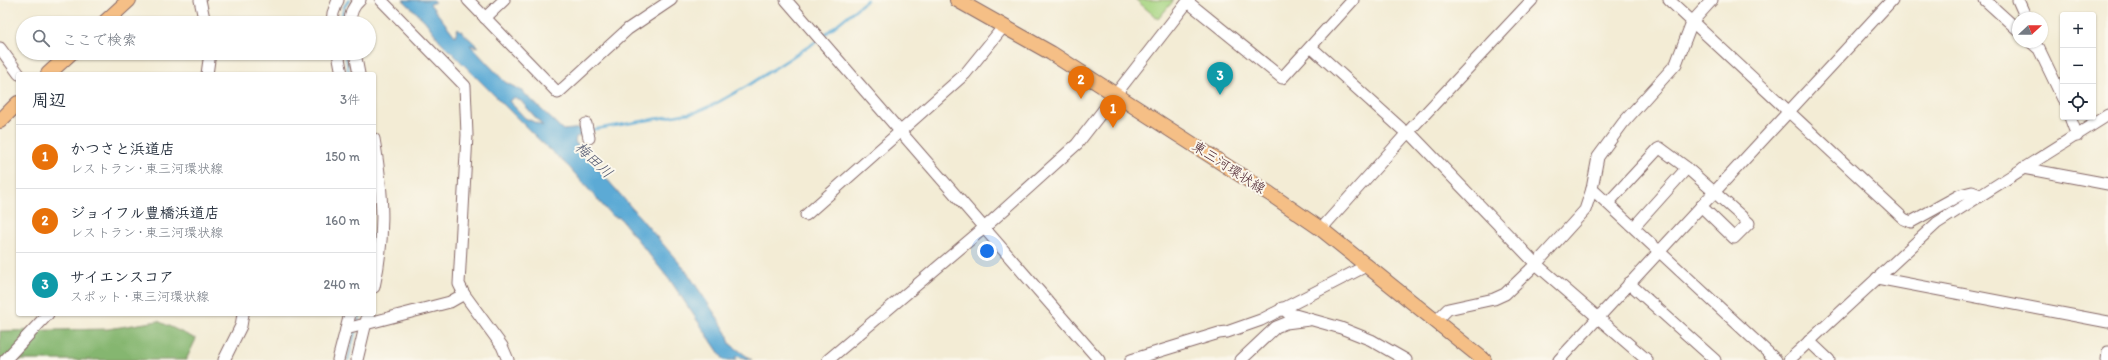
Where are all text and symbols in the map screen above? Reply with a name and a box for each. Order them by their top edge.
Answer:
north arrow [2012,12,2048,48]
map controls [2060,12,2096,120]
button: + [2060,12,2096,48]
search box [16,16,376,60]
icon: search [30,27,52,49]
text: ここで検索 [62,31,137,49]
button: − [2060,48,2096,84]
pin: 3 [1207,62,1233,95]
pin: 2 [1068,66,1094,99]
button: locate [2060,84,2096,120]
text: 周辺 [32,90,66,110]
text: 3件 [340,92,360,107]
pin: 1 [1100,95,1126,128]
street label: 東三河環状線 [1189,137,1269,197]
water label: 梅田川 [571,138,617,182]
text: かつさと浜道店 [70,140,175,158]
text: 1 [42,149,48,164]
text: 150 m [325,149,360,164]
text: レストラン · 東三河環状線 [70,161,223,176]
text: ジョイフル豊橋浜道店 [70,204,220,222]
text: 2 [42,213,48,228]
text: 160 m [325,213,360,228]
text: レストラン · 東三河環状線 [70,225,223,240]
your location [977,241,997,261]
text: サイエンスコア [70,268,174,286]
text: 3 [41,277,49,292]
text: 240 m [323,277,360,292]
text: スポット · 東三河環状線 [70,289,209,304]

